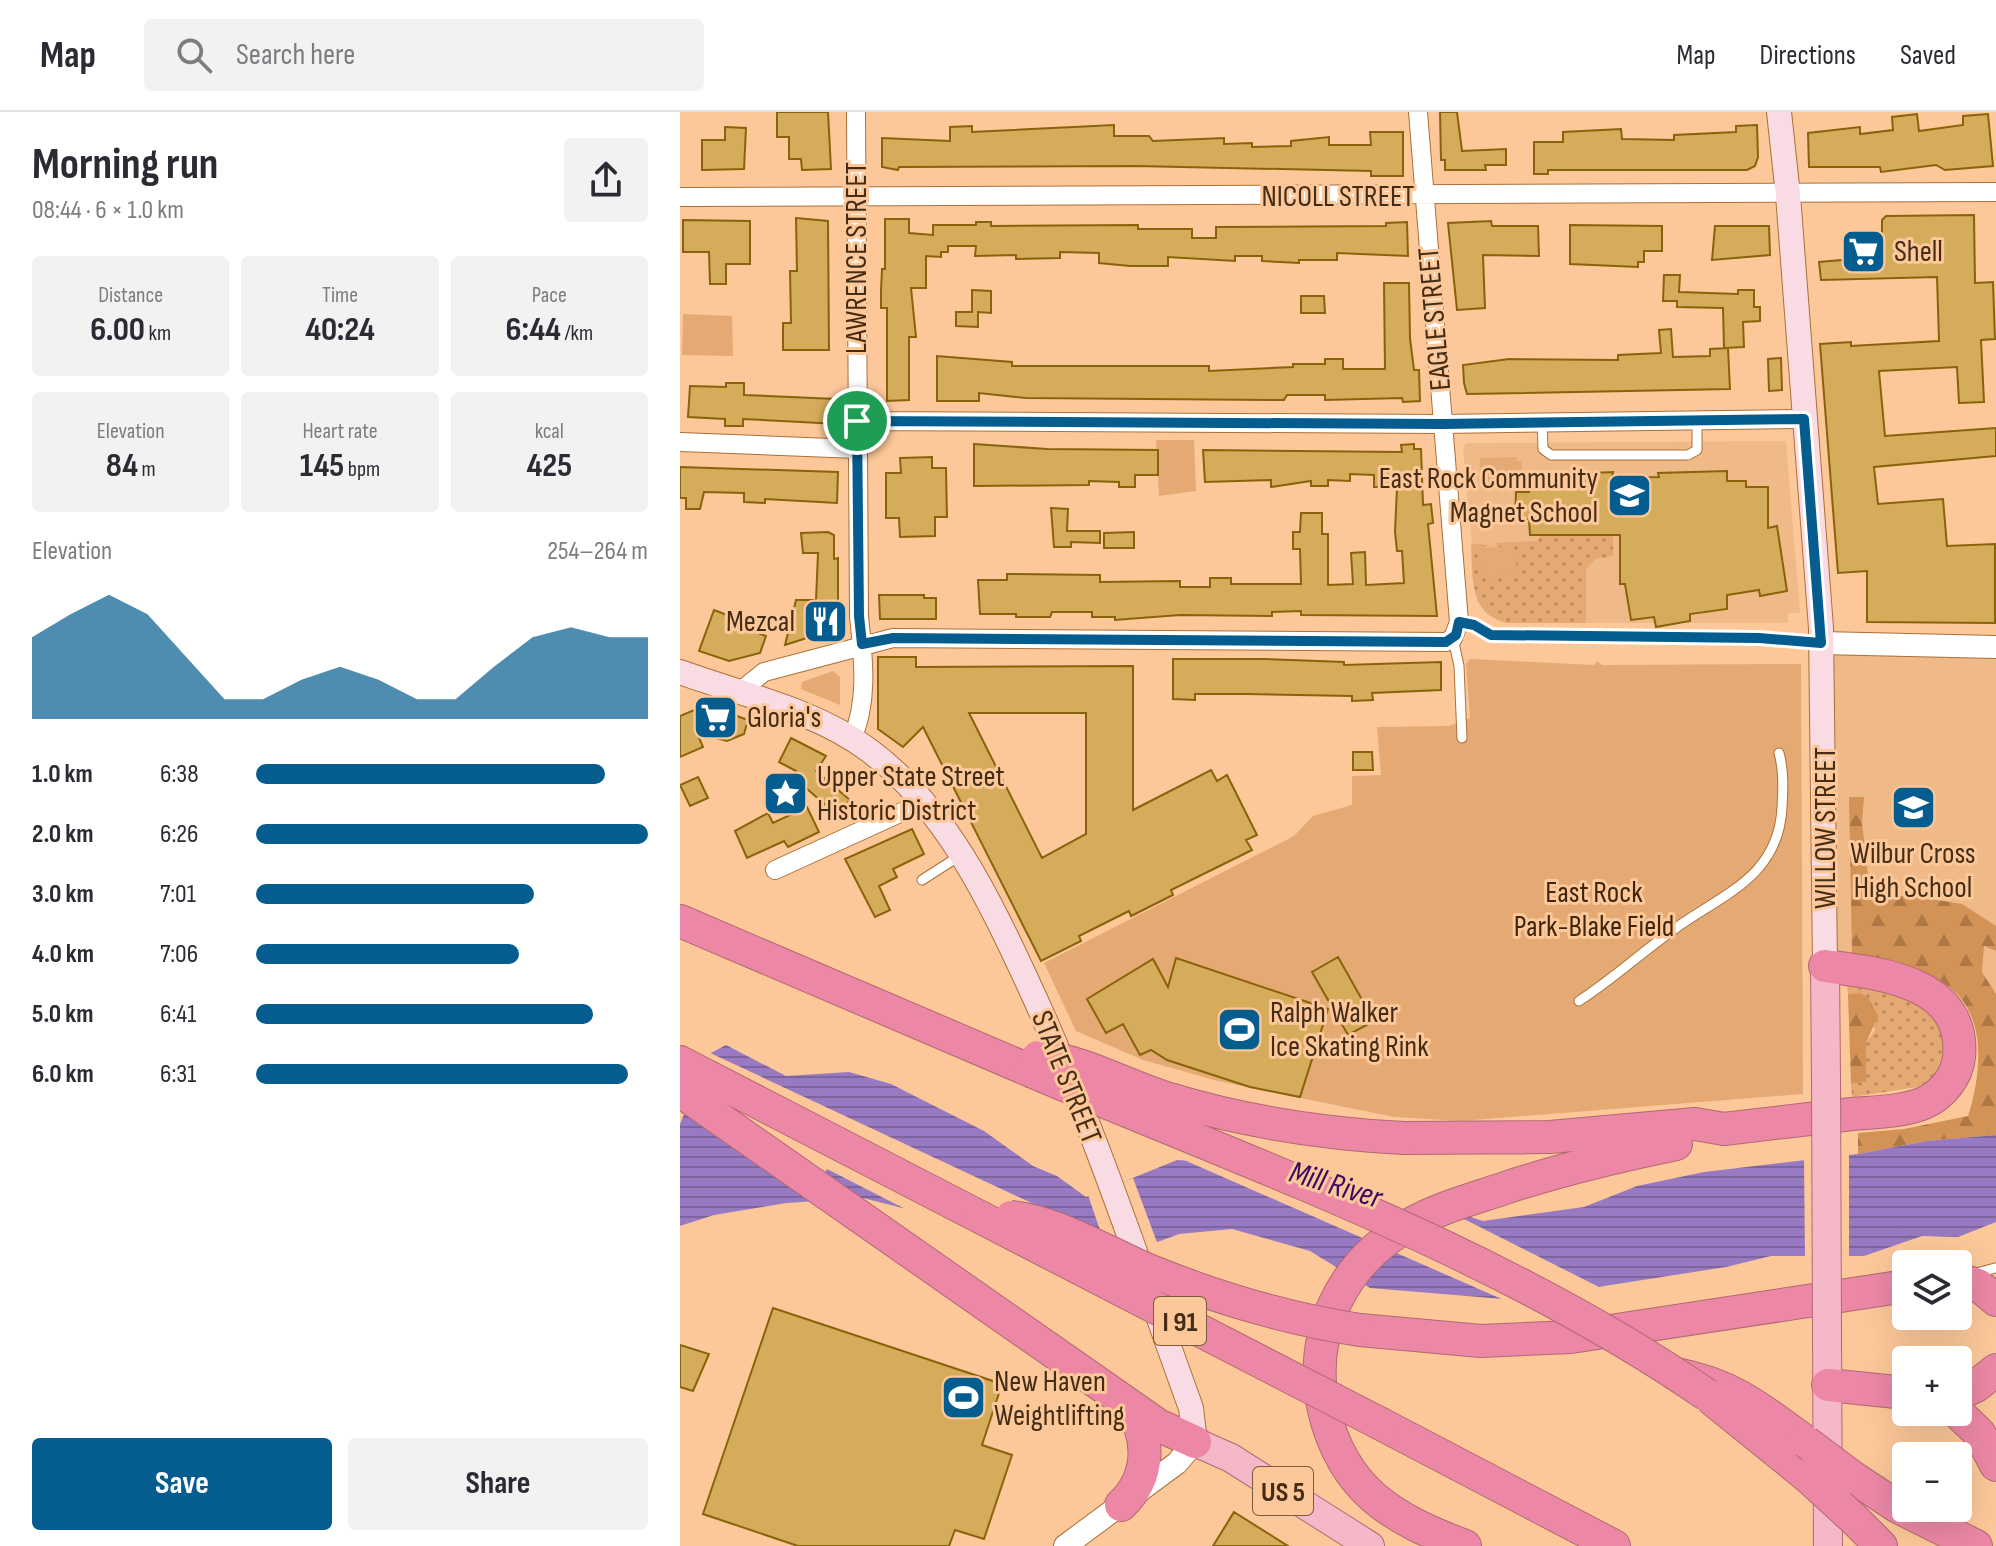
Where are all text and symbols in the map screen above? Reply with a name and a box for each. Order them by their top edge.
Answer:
search box [144,19,704,91]
text: Map [40,33,96,78]
icon: search [172,33,216,77]
text: Search here [236,37,355,73]
text: Map [1677,39,1716,72]
text: Directions [1760,39,1856,72]
text: Saved [1900,39,1956,72]
text: Morning run [32,138,218,191]
button: share [564,138,648,222]
street label: LAWRENCE STREET [839,162,875,354]
street label: NICOLL STREET [1261,179,1415,215]
text: 08:44 · 6 × 1.0 km [32,195,184,226]
supermarket icon: Shell [1839,227,1887,275]
place label: Shell [1894,234,1943,270]
street label: EAGLE STREET [1411,246,1459,392]
text: Distance [98,282,163,309]
text: Time [322,282,358,309]
text: Pace [532,282,567,309]
text: 6.00 [90,309,145,350]
text: 40:24 [305,309,375,350]
text: 6:44 [506,309,561,350]
text: km [145,320,171,347]
text: /km [561,320,593,347]
pin [823,387,891,455]
icon: arrive [835,399,879,443]
text: Elevation [97,418,165,445]
text: Heart rate [302,418,378,445]
text: kcal [535,418,564,445]
text: 84 [106,445,138,486]
text: 145 [300,445,344,486]
text: 425 [526,445,572,486]
text: m [138,456,156,483]
text: bpm [344,456,380,483]
place label: East Rock Community Magnet School [1379,461,1598,531]
school or university icon: East Rock Community Magnet School [1605,471,1653,519]
text: Elevation [32,536,112,567]
text: 254–264 m [547,536,648,567]
restaurant icon: Mezcal [802,597,850,645]
place label: Mezcal [726,604,795,640]
supermarket icon: Gloria's [692,693,740,741]
place label: Gloria's [747,700,821,736]
street label: WILLOW STREET [1808,747,1844,909]
text: 1.0 km [32,759,93,790]
text: 6:38 [160,759,199,790]
place label: Upper State Street Historic District [817,759,1005,829]
place icon: Upper State Street Historic District [762,769,810,817]
school or university icon: Wilbur Cross High School [1889,783,1937,831]
text: 2.0 km [32,819,93,850]
text: 6:26 [160,819,198,850]
place label: Wilbur Cross High School [1850,836,1976,906]
park label: East Rock Park-Blake Field [1514,875,1674,945]
text: 3.0 km [32,879,94,910]
text: 7:01 [160,879,196,910]
text: 4.0 km [32,939,94,970]
text: 7:06 [160,939,198,970]
place label: Ralph Walker Ice Skating Rink [1270,995,1429,1065]
text: 5.0 km [32,999,93,1030]
text: 6:41 [160,999,196,1030]
sports icon: Ralph Walker Ice Skating Rink [1215,1005,1263,1053]
street label: STATE STREET [1023,1006,1109,1149]
text: 6.0 km [32,1059,94,1090]
text: 6:31 [160,1059,196,1090]
water label: Mill River [1285,1153,1387,1218]
map controls [1892,1250,1972,1522]
button: layers [1892,1250,1972,1330]
road number: I 91 [1154,1297,1206,1345]
button: + [1892,1346,1972,1426]
place label: New Haven Weightlifting [994,1364,1125,1434]
sports icon: New Haven Weightlifting [939,1374,987,1422]
button: Save [32,1438,332,1530]
button: Share [348,1438,648,1530]
button: − [1892,1442,1972,1522]
road number: US 5 [1253,1467,1313,1515]

